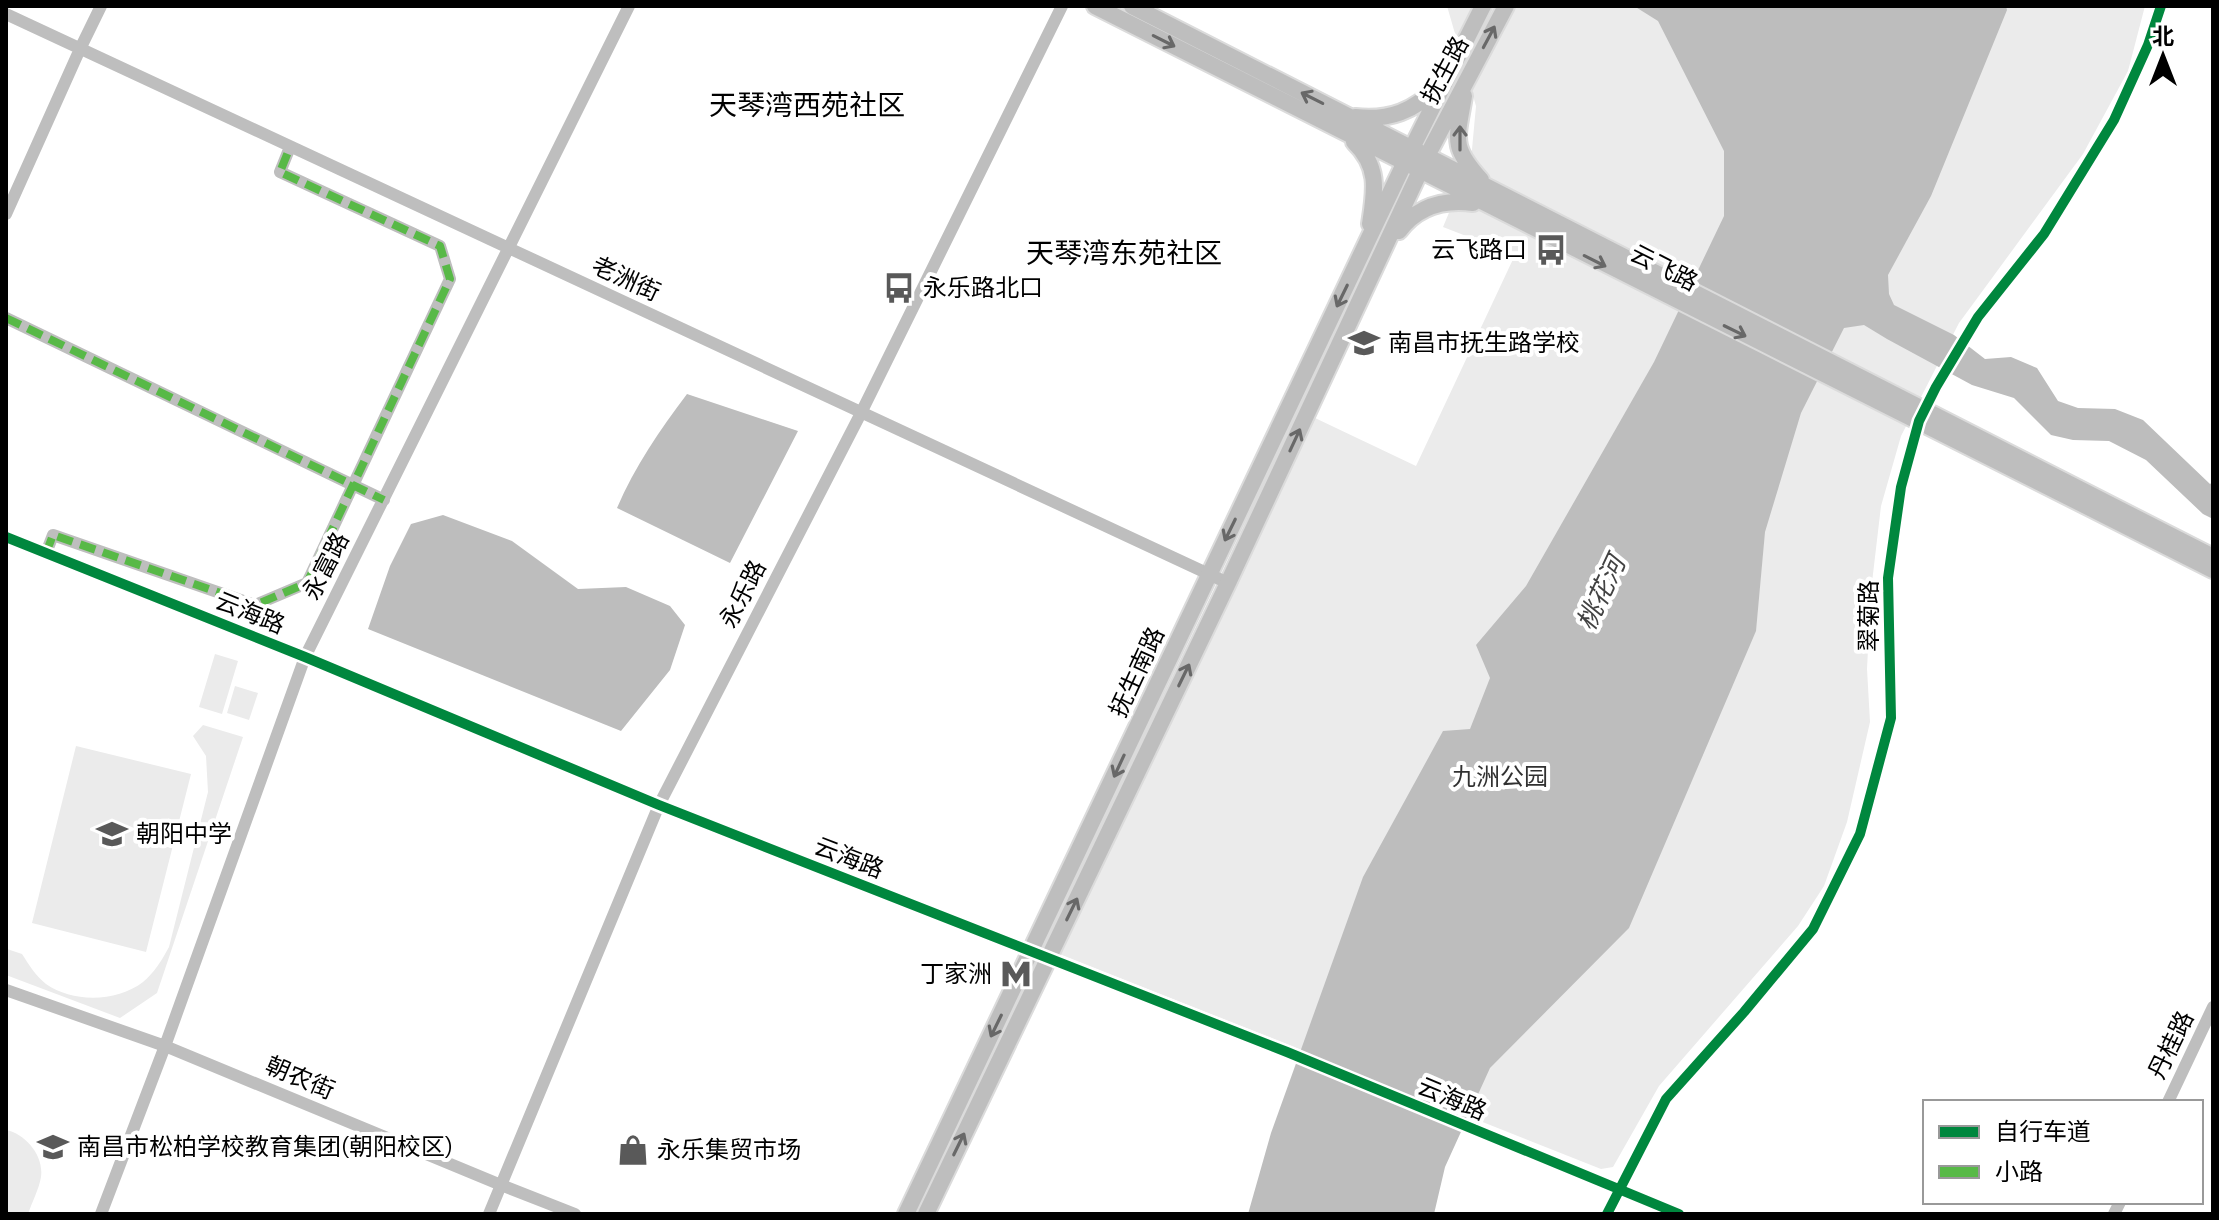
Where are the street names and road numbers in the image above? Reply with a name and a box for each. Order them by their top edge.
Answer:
street label: 抚生路 [1413,30,1475,109]
street label: 云飞路 [1625,237,1704,298]
street label: 老洲街 [587,248,666,308]
street label: 永富路 [295,526,356,605]
street label: 永乐路 [712,554,773,633]
street label: 翠菊路 [1852,580,1884,652]
street label: 云海路 [211,584,290,640]
street label: 抚生南路 [1101,621,1171,722]
street label: 云海路 [810,829,889,885]
street label: 丹桂路 [2140,1005,2200,1084]
street label: 朝农街 [261,1048,340,1106]
street label: 云海路 [1413,1069,1492,1127]

